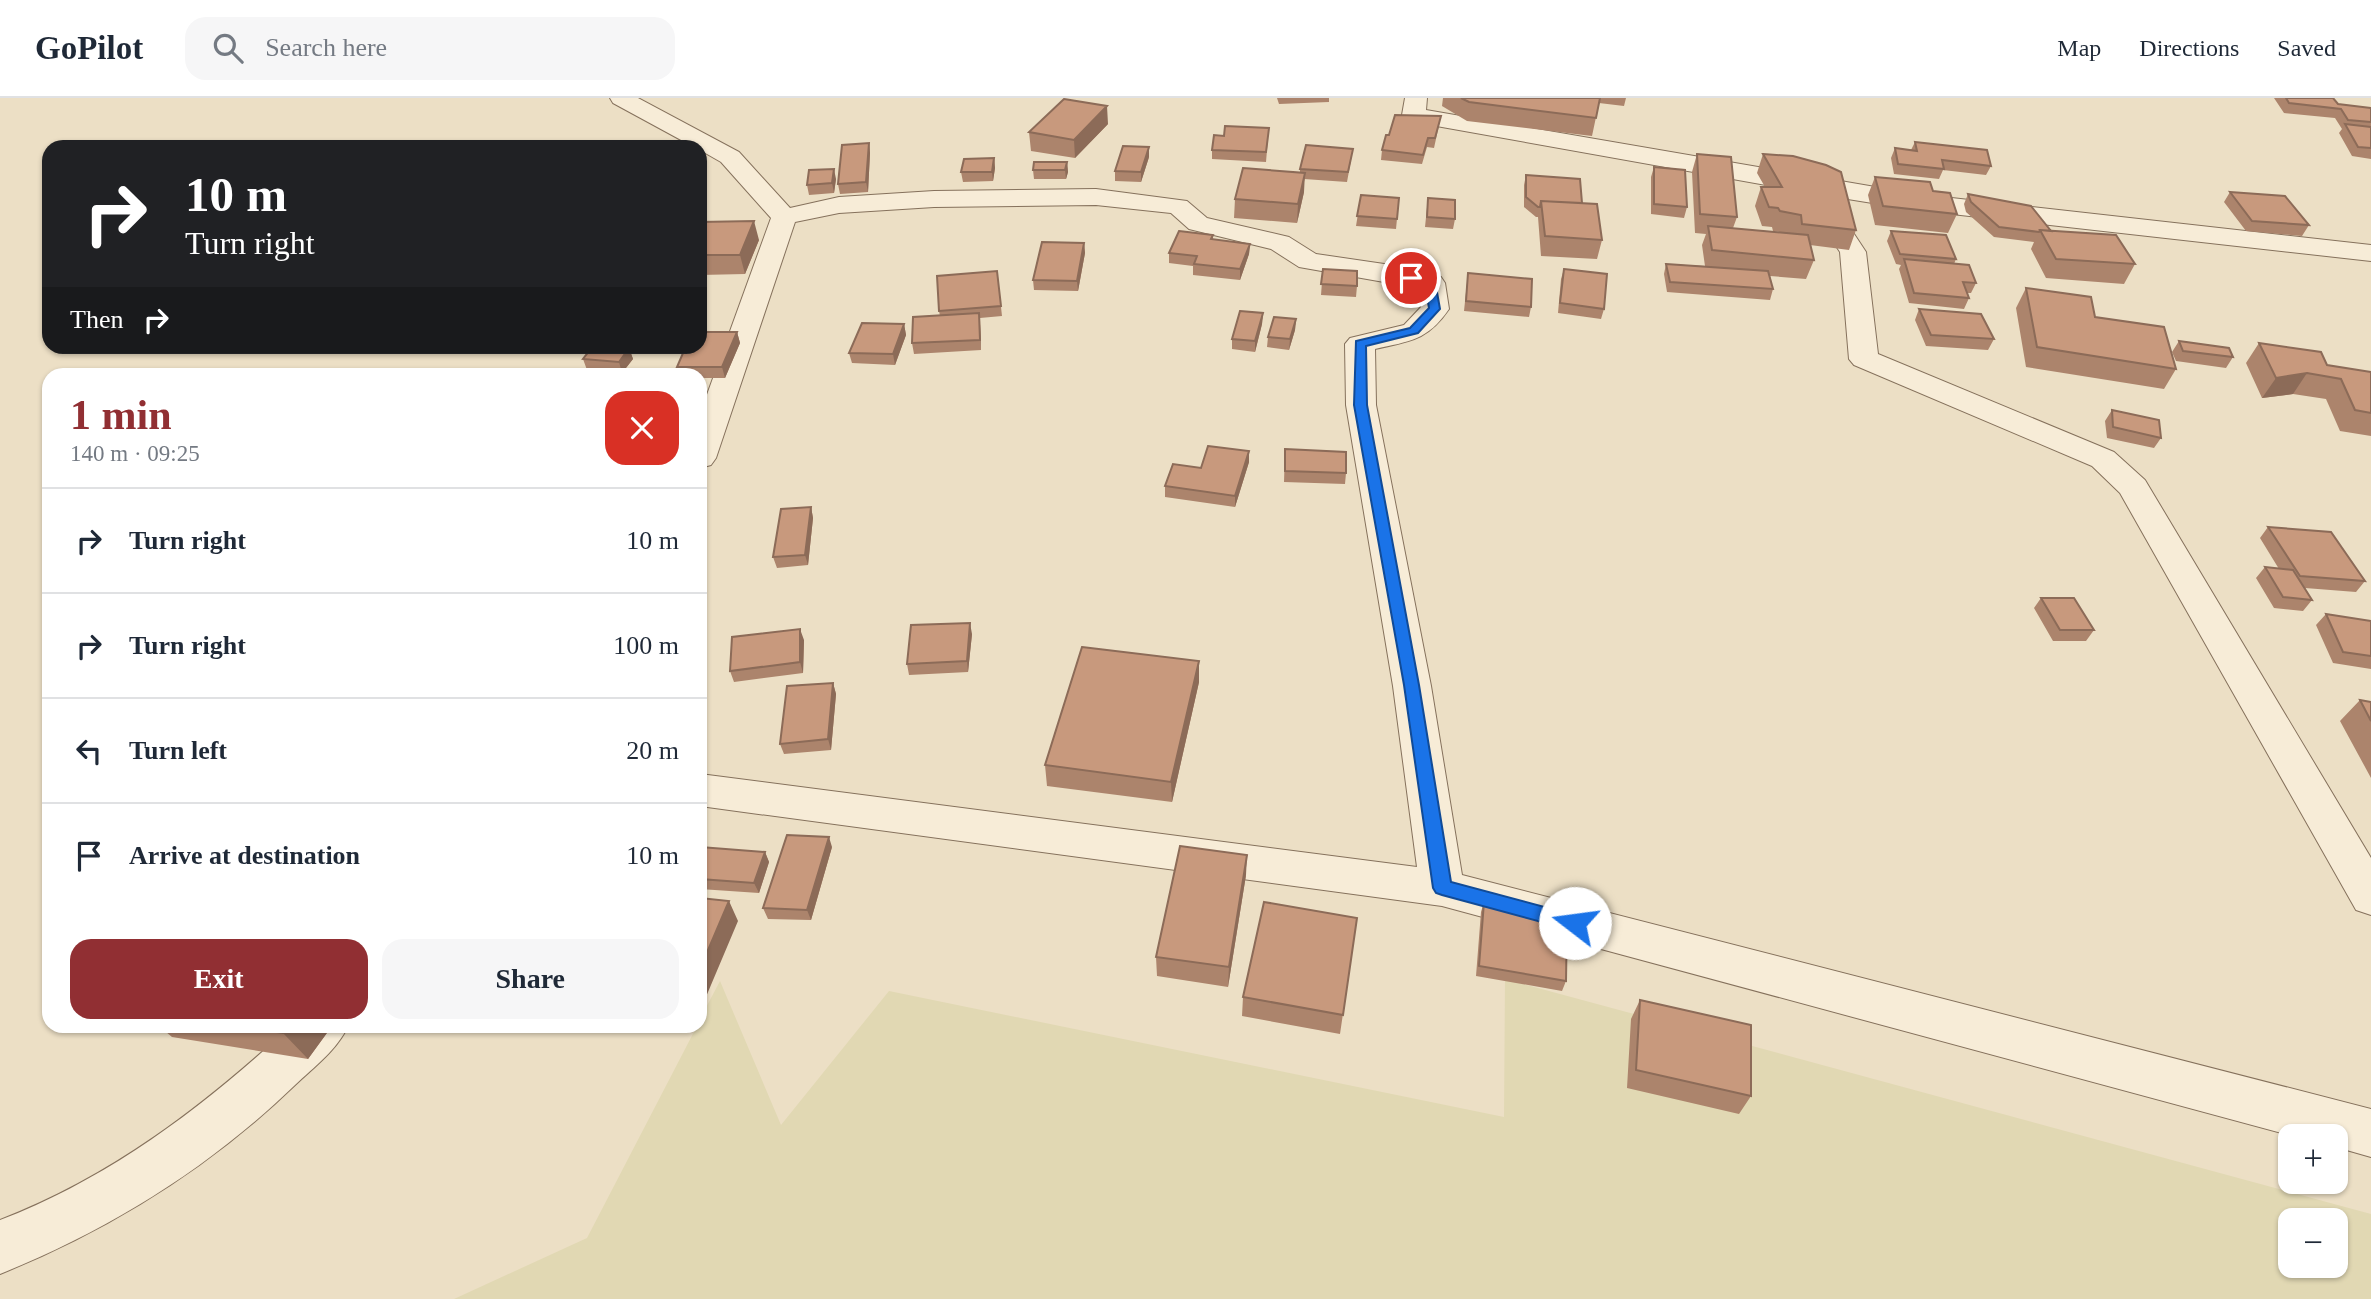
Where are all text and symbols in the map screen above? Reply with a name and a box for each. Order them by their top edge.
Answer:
search box [185,17,675,80]
icon: search [209,29,247,67]
text: GoPilot [35,30,143,66]
text: Search here [265,33,387,62]
text: Map [2057,35,2101,61]
text: Directions [2139,35,2239,61]
text: Saved [2277,35,2336,61]
text: 10 m [185,167,287,222]
icon: right [70,168,161,259]
text: Turn right [185,225,315,261]
pin [1381,248,1441,308]
icon: arrive [1392,259,1430,297]
icon: right [137,301,175,339]
text: Then [70,305,123,334]
button: close [605,391,679,465]
text: 1 min [70,392,172,438]
text: 140 m · 09:25 [70,441,200,466]
icon: right [70,522,108,560]
text: Turn right [129,526,246,555]
text: 10 m [626,526,679,555]
icon: right [70,627,108,665]
text: Turn right [129,631,246,660]
text: 100 m [613,631,679,660]
icon: left [70,732,108,770]
text: Turn left [129,736,227,765]
text: 20 m [626,736,679,765]
icon: arrive [70,837,108,875]
text: Arrive at destination [129,841,360,870]
text: 10 m [626,841,679,870]
position arrow [1538,886,1612,960]
button: Exit [70,939,368,1019]
button: Share [382,939,679,1019]
map controls [2278,1124,2348,1278]
button: + [2278,1124,2348,1194]
button: − [2278,1208,2348,1278]

